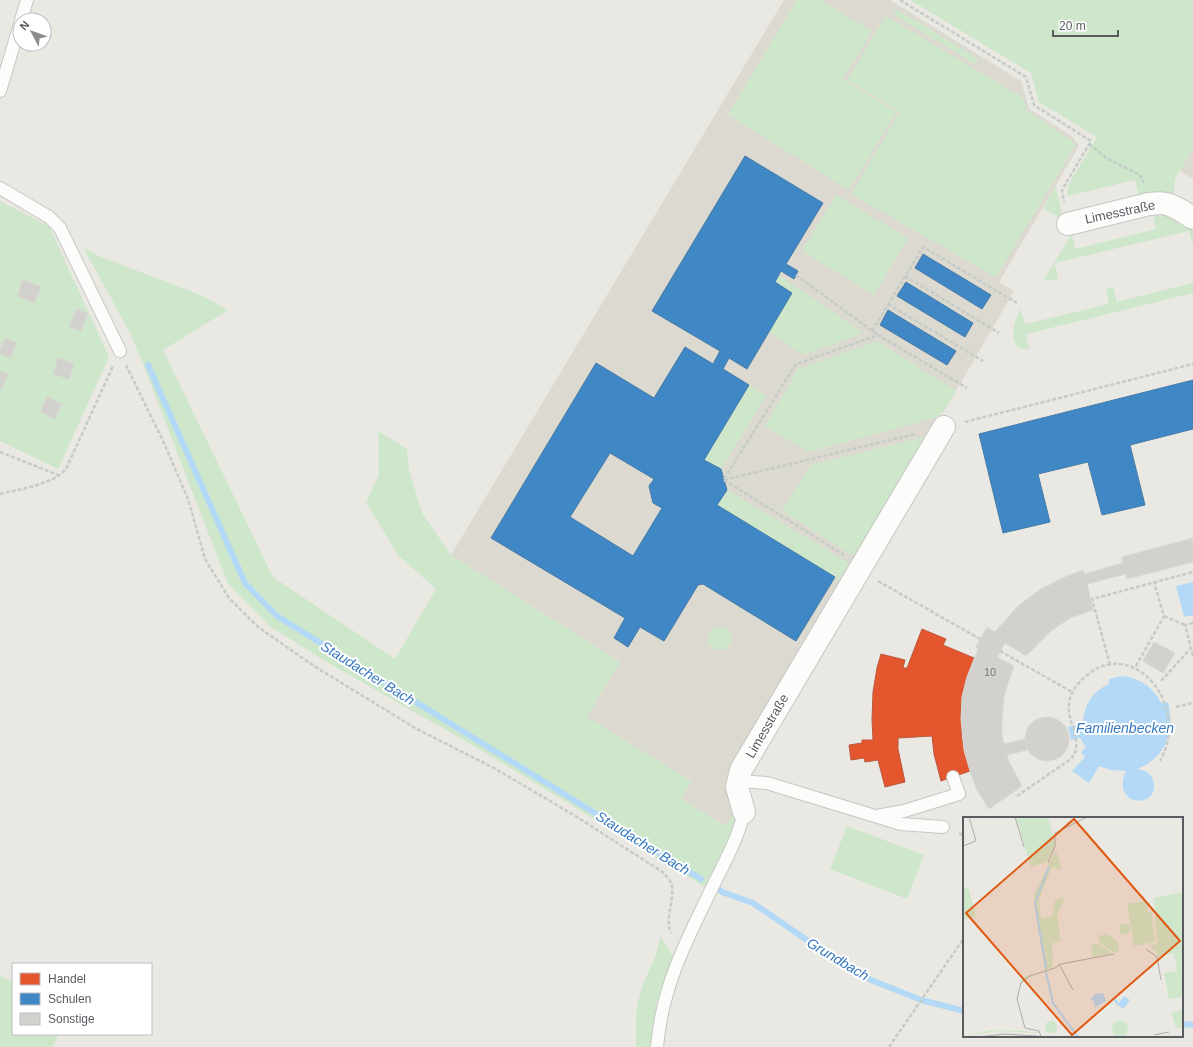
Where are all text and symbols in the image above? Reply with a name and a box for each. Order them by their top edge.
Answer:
north arrow [12,12,52,52]
scale bar [1053,12,1118,38]
text: N [17,18,32,32]
text: 20 m [1059,19,1086,33]
street label: Limesstraße [1083,197,1157,227]
water label: Staudacher Bach [318,638,418,708]
house number: 10 [984,666,996,678]
street label: Limesstraße [743,691,791,761]
water label: Familienbecken [1076,720,1174,736]
water label: Staudacher Bach [593,808,693,878]
inset map [963,817,1183,1037]
water label: Grundbach [804,934,872,984]
legend [12,963,152,1035]
text: Handel [48,972,86,986]
text: Schulen [48,992,91,1006]
text: Sonstige [48,1012,95,1026]

